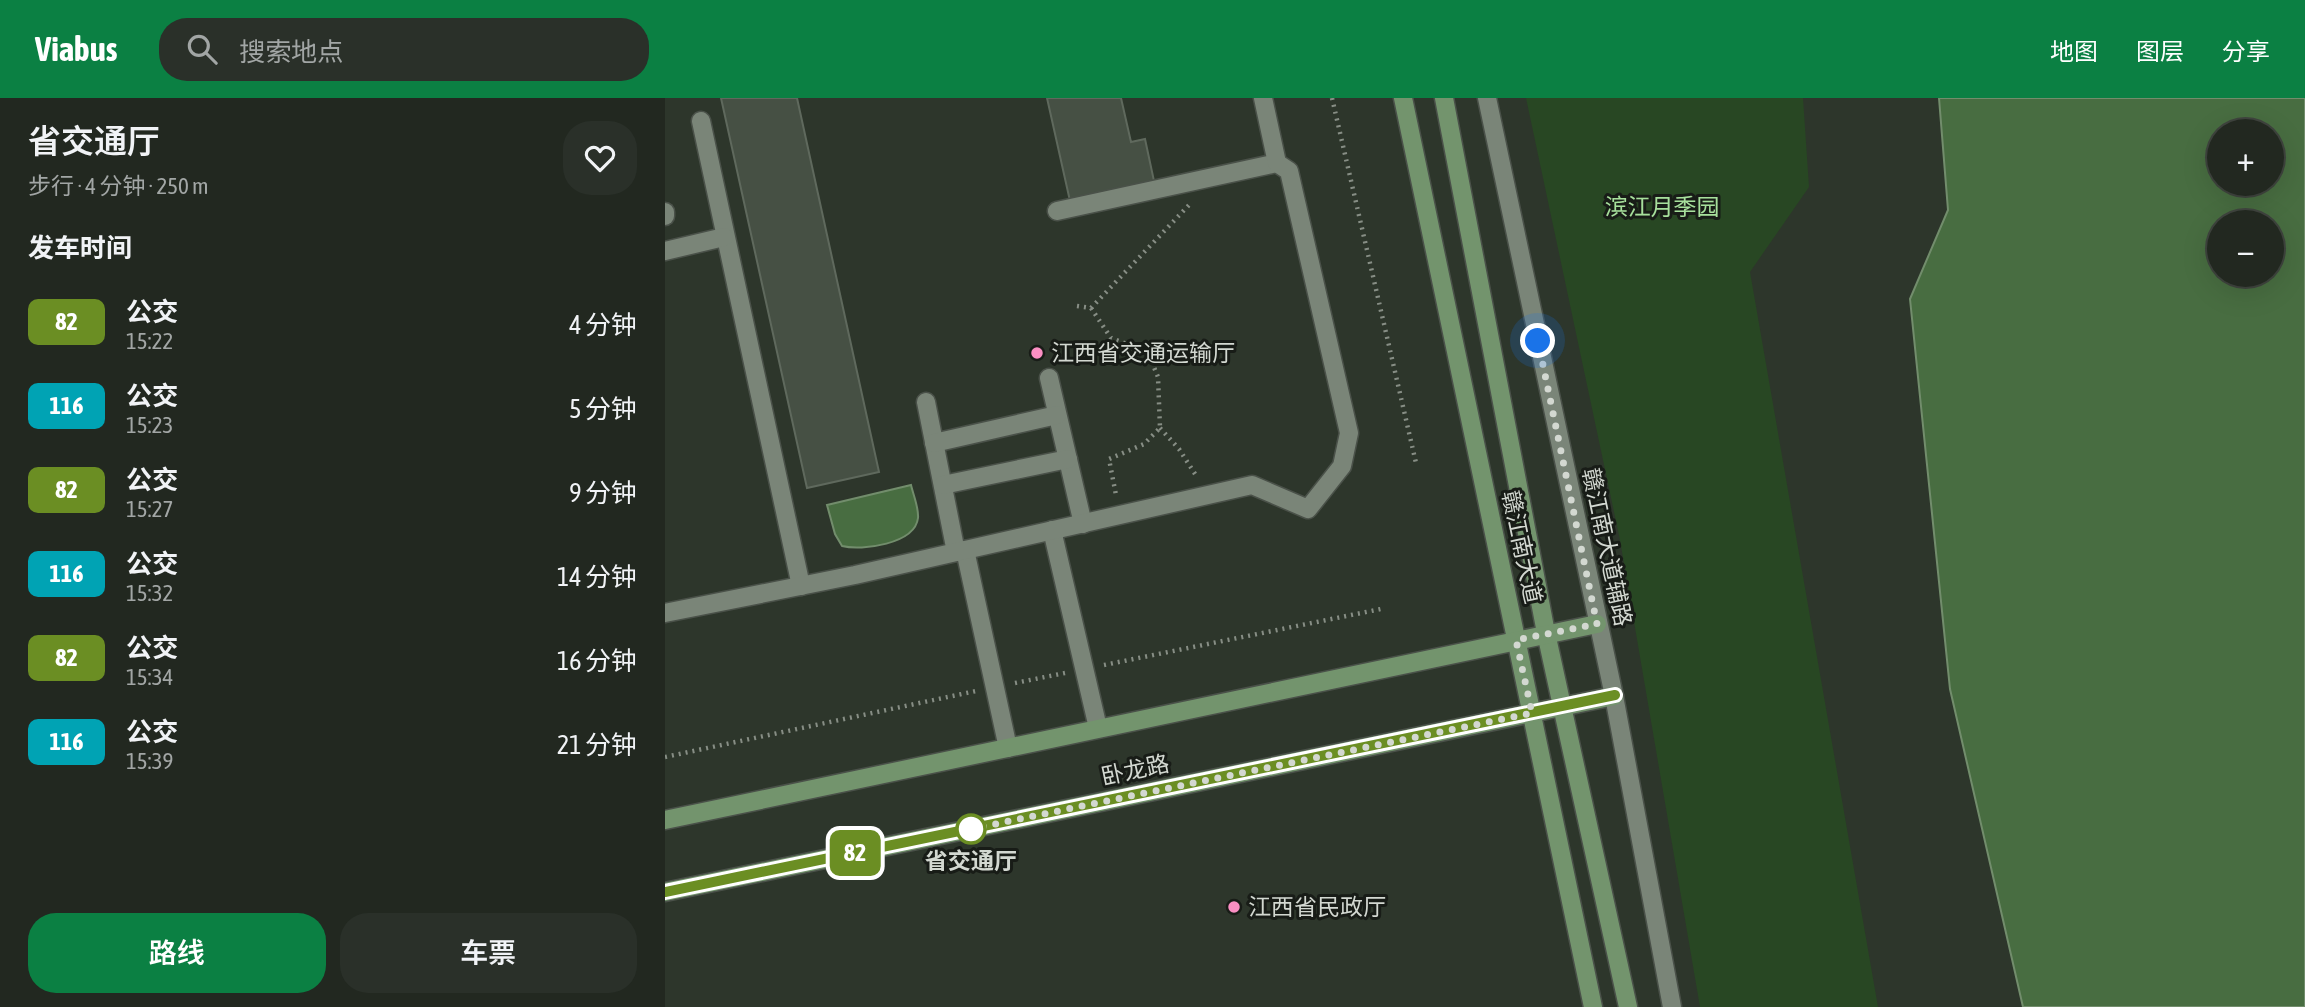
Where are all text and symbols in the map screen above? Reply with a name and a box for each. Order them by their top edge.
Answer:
search box [159,18,649,81]
text: Viabus [35,30,117,68]
icon: search [183,30,221,68]
text: 搜索地点 [239,37,343,67]
text: 地图 [2050,38,2098,65]
text: 图层 [2136,38,2184,65]
text: 分享 [2222,38,2270,65]
map controls [2207,119,2284,287]
button: + [2207,119,2284,196]
button: heart [563,121,637,195]
text: 省交通厅 [28,122,160,160]
text: 步行 · 4 分钟 · 250 m [28,173,209,199]
park label: 滨江月季园 [1605,194,1720,220]
button: − [2207,210,2284,287]
text: 发车时间 [28,233,132,263]
text: 公交 [126,297,178,327]
text: 82 [55,308,78,335]
text: 4 分钟 [569,310,637,340]
your location [1520,323,1555,358]
text: 15:22 [126,328,173,354]
place label: 江西省交通运输厅 [1051,340,1235,366]
marker: 江西省交通运输厅 [1029,345,1045,361]
text: 公交 [126,381,178,411]
text: 116 [50,392,83,419]
text: 5 分钟 [569,394,637,424]
text: 15:23 [126,412,173,438]
text: 公交 [126,465,178,495]
street label: 赣江南大道辅路 [1578,466,1636,628]
text: 82 [55,476,78,503]
text: 9 分钟 [569,478,637,508]
street label: 赣江南大道 [1497,488,1547,606]
text: 15:27 [126,496,173,522]
text: 公交 [126,549,178,579]
text: 116 [50,560,83,587]
text: 14 分钟 [557,562,637,592]
text: 15:32 [126,580,173,606]
text: 公交 [126,633,178,663]
text: 82 [55,644,78,671]
text: 16 分钟 [557,646,637,676]
text: 15:34 [126,664,173,690]
text: 公交 [126,717,178,747]
text: 116 [50,728,83,755]
text: 21 分钟 [557,730,637,760]
text: 15:39 [126,748,173,774]
street label: 卧龙路 [1099,750,1171,790]
marker: 省交通厅 [956,814,986,844]
line badge: 82 [823,830,886,876]
text: 82 [844,839,866,866]
place label: 省交通厅 [925,848,1017,874]
place label: 江西省民政厅 [1248,894,1386,920]
marker: 江西省民政厅 [1226,899,1242,915]
button: 路线 [28,913,326,993]
button: 车票 [340,913,637,993]

